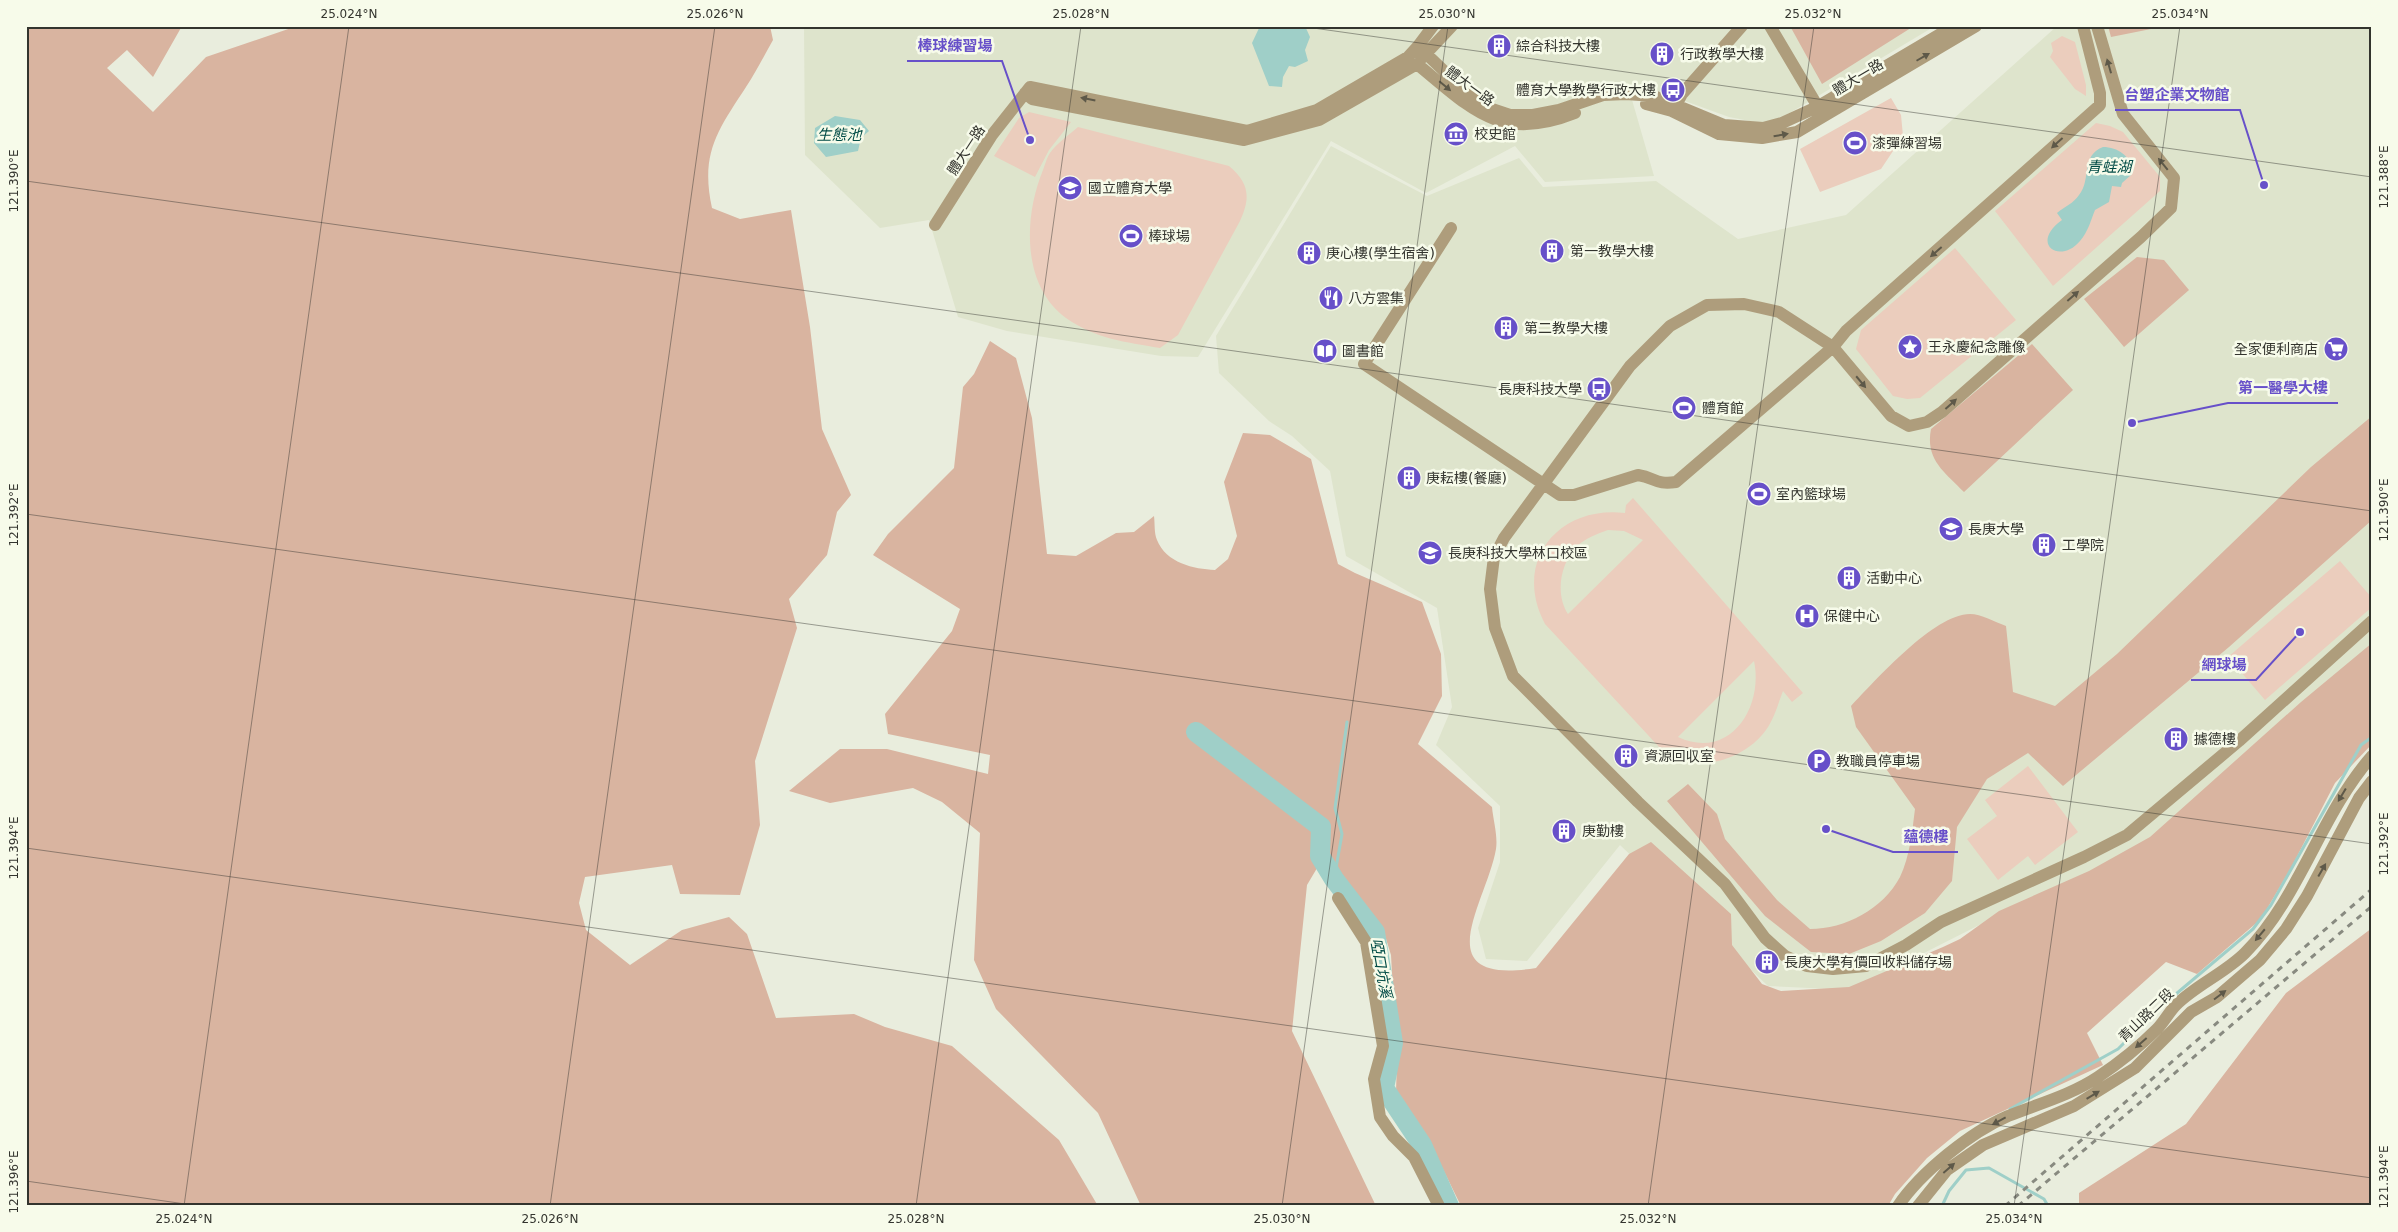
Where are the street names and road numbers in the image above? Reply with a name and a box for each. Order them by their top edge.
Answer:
street label: 體大一路 [1830,56,1886,98]
street label: 體大一路 [1443,63,1497,109]
street label: 體大一路 [944,122,988,178]
street label: 青山路二段 [2115,985,2177,1045]

